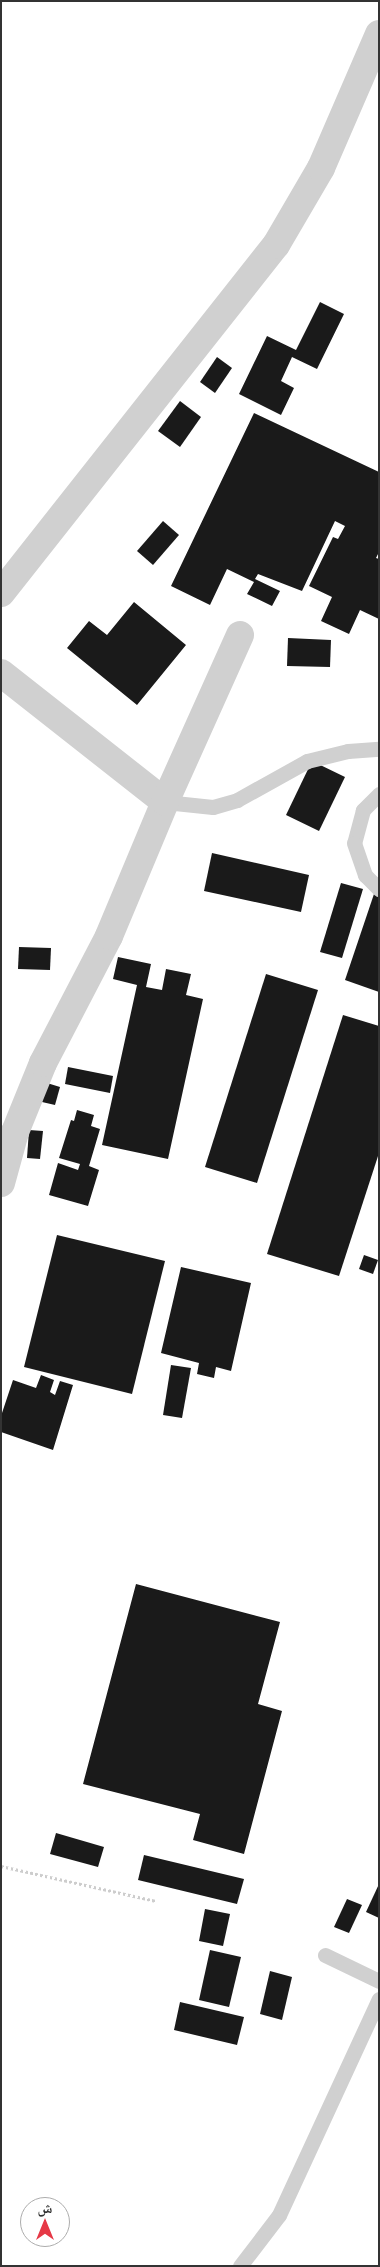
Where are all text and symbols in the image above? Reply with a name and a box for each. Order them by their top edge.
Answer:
north arrow [20,2197,70,2247]
text: ش [38,2199,52,2216]

